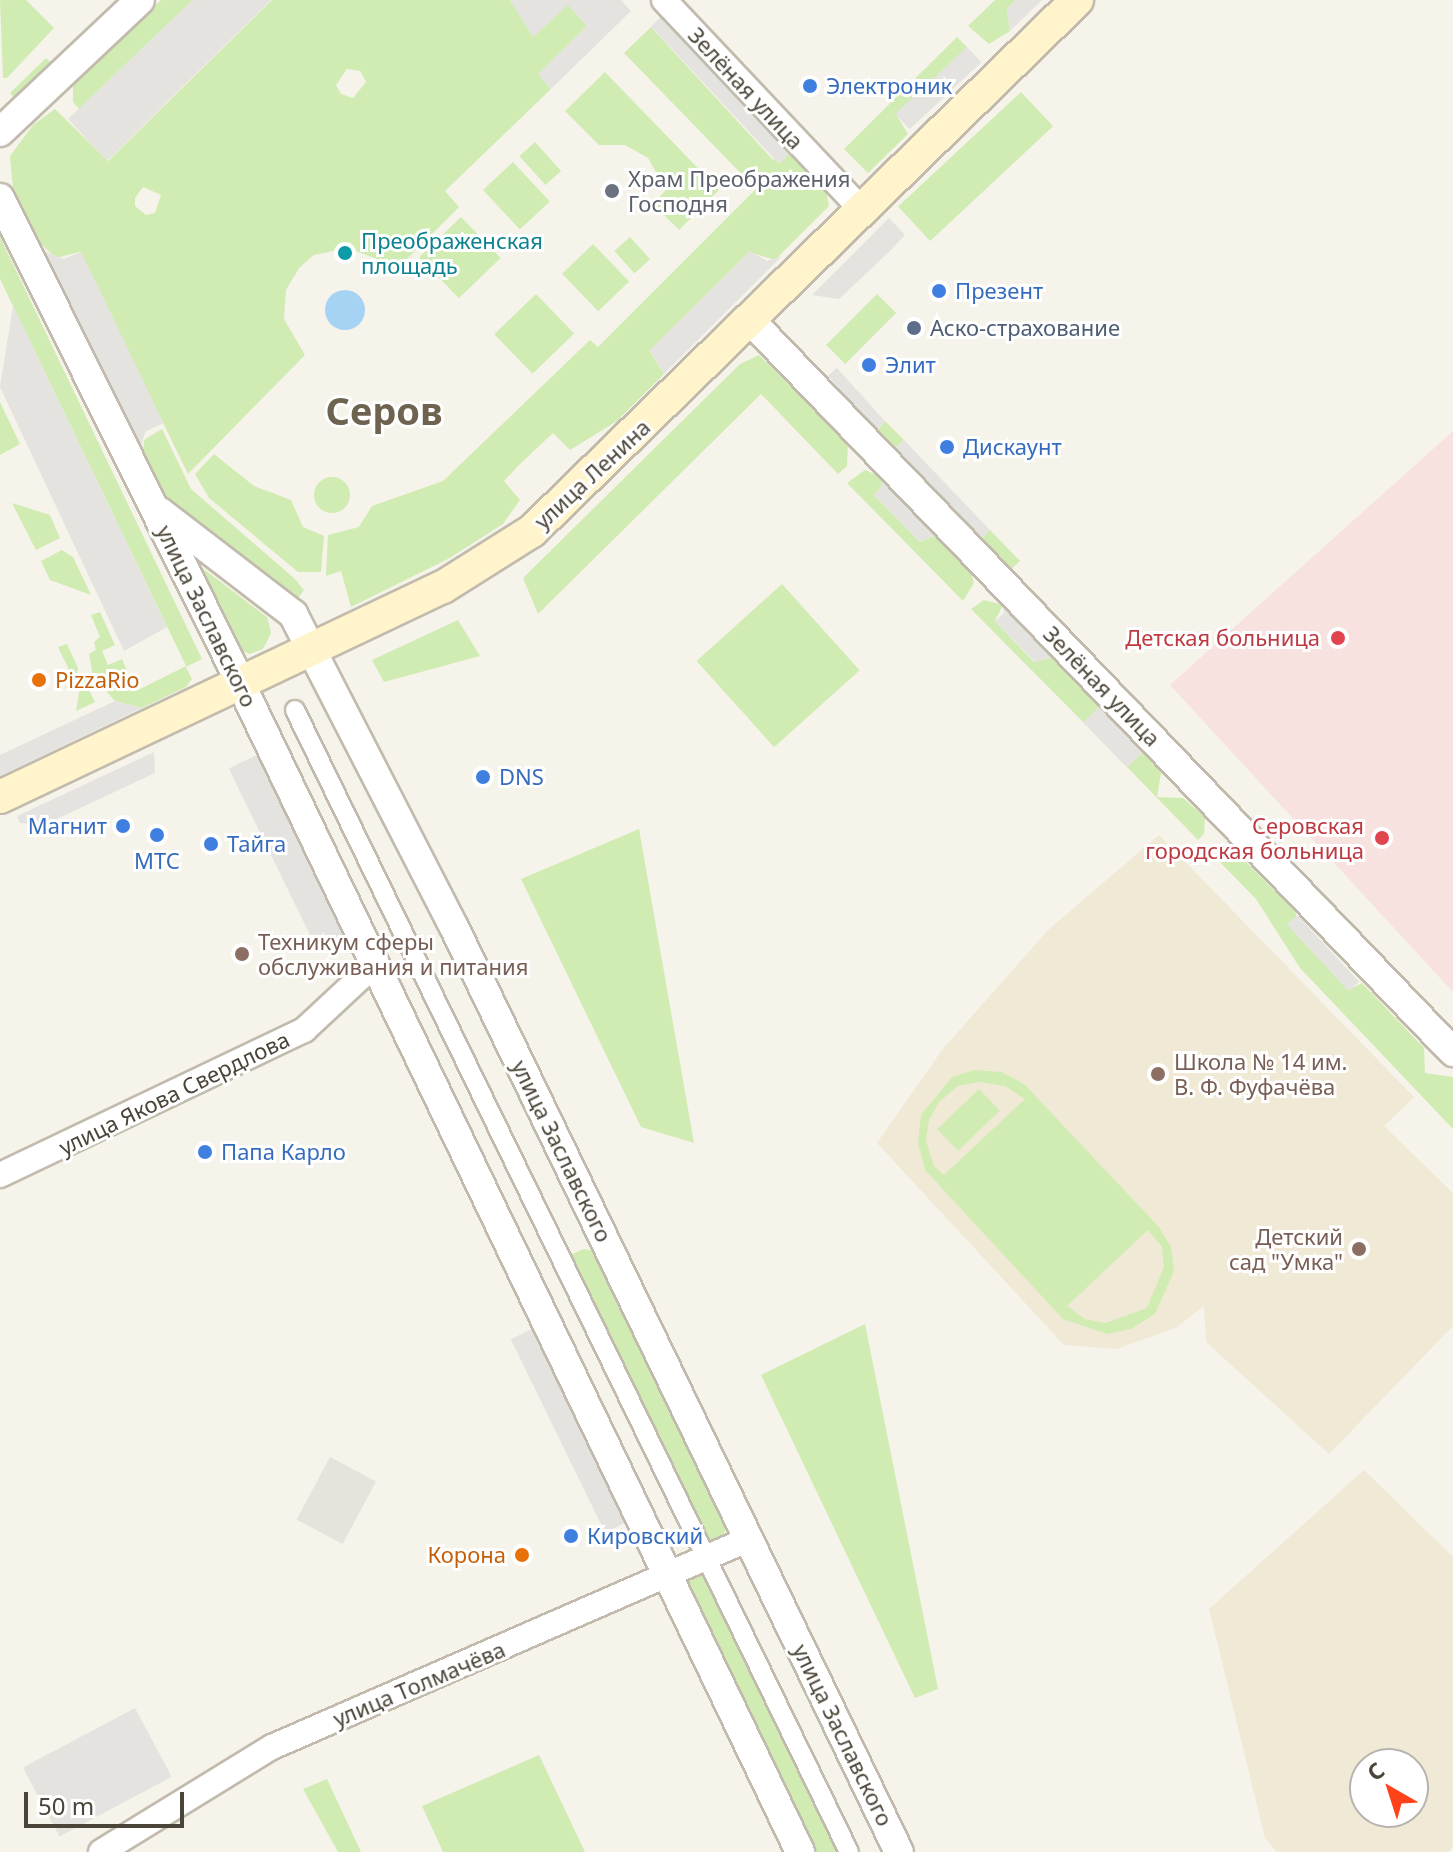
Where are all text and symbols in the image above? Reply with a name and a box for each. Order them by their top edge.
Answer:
street label: Зелёная улица [683,22,809,154]
place label: Электроник [826,73,952,99]
marker: Электроник [801,77,819,95]
place label: Храм Преображения Господня [628,165,850,216]
marker: Храм Преображения Господня [603,182,621,200]
place label: Преображенская площадь [361,227,543,278]
marker: Преображенская площадь [336,244,354,262]
place label: Презент [955,278,1043,304]
marker: Презент [930,282,948,300]
place label: Аско-страхование [930,315,1120,341]
marker: Аско-страхование [905,319,923,337]
place label: Элит [885,352,936,378]
marker: Элит [860,356,878,374]
district label: Серов [325,388,443,434]
street label: улица Ленина [529,414,655,534]
place label: Дискаунт [963,434,1062,460]
marker: Дискаунт [938,438,956,456]
street label: улица Заславского [152,521,262,711]
street label: Зелёная улица [1038,621,1166,751]
place label: Детская больница [1125,625,1320,651]
marker: Детская больница [1327,627,1349,649]
place label: PizzaRio [55,667,140,693]
marker: PizzaRio [30,671,48,689]
place label: DNS [499,764,544,790]
marker: DNS [474,768,492,786]
place label: Серовская городская больница [1145,812,1364,864]
place label: Магнит [28,813,107,839]
marker: Магнит [114,817,132,835]
marker: МТС [148,826,166,844]
marker: Серовская городская больница [1371,827,1393,849]
place label: Тайга [227,831,286,857]
marker: Тайга [202,835,220,853]
place label: МТС [134,848,180,874]
place label: Техникум сферы обслуживания и питания [258,928,528,980]
marker: Техникум сферы обслуживания и питания [233,945,251,963]
street label: улица Якова Свердлова [54,1026,294,1160]
place label: Школа № 14 им. В. Ф. Фуфачёва [1174,1048,1347,1100]
street label: улица Заславского [507,1056,617,1246]
marker: Школа № 14 им. В. Ф. Фуфачёва [1149,1065,1167,1083]
place label: Папа Карло [221,1139,346,1165]
marker: Папа Карло [196,1143,214,1161]
place label: Детский сад "Умка" [1229,1223,1343,1274]
marker: Детский сад "Умка" [1350,1240,1368,1258]
place label: Кировский [587,1523,703,1549]
marker: Кировский [562,1527,580,1545]
place label: Корона [427,1542,506,1568]
marker: Корона [513,1546,531,1564]
street label: улица Толмачёва [329,1636,509,1732]
street label: улица Заславского [788,1640,898,1830]
north arrow [1349,1748,1429,1828]
text: С [1360,1755,1390,1787]
scale bar [28,1776,188,1826]
text: 50 m [38,1789,94,1822]

